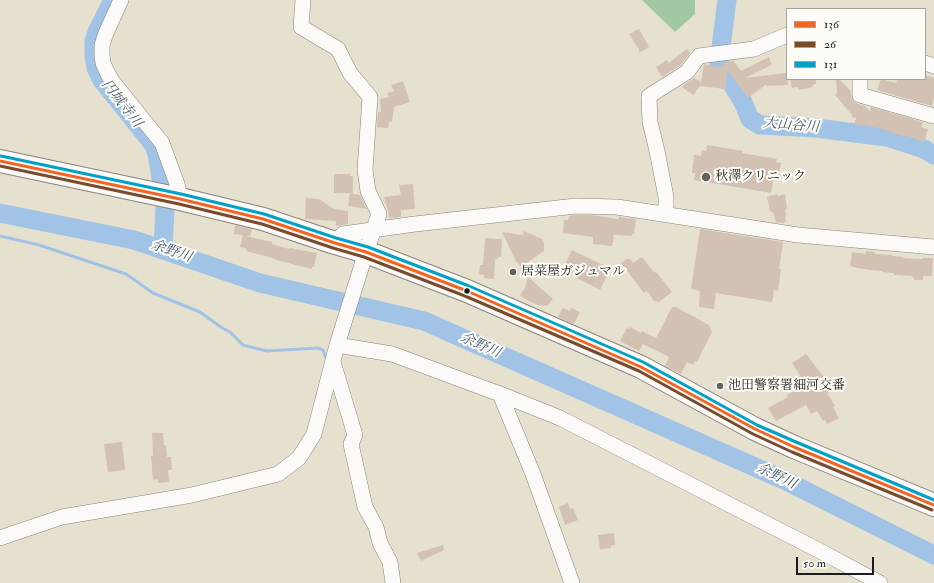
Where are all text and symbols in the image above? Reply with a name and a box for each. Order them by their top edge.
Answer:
legend [786,8,926,80]
text: 136 [824,17,839,32]
text: 26 [824,37,836,52]
text: 131 [824,57,837,72]
water label: 円城寺川 [97,77,145,131]
water label: 大山谷川 [762,115,820,137]
place label: 秋澤クリニック [715,169,806,185]
marker: 秋澤クリニック [700,171,712,183]
water label: 余野川 [148,237,194,267]
place label: 居菜屋ガジュマル [521,264,625,280]
marker: 居菜屋ガジュマル [508,267,518,277]
unlabelled marker [462,286,472,296]
water label: 余野川 [457,330,503,362]
place label: 池田警察署細河交番 [728,378,845,394]
marker: 池田警察署細河交番 [715,381,725,391]
water label: 余野川 [753,461,799,493]
scale bar [798,549,876,575]
text: 50 m [803,556,826,571]

